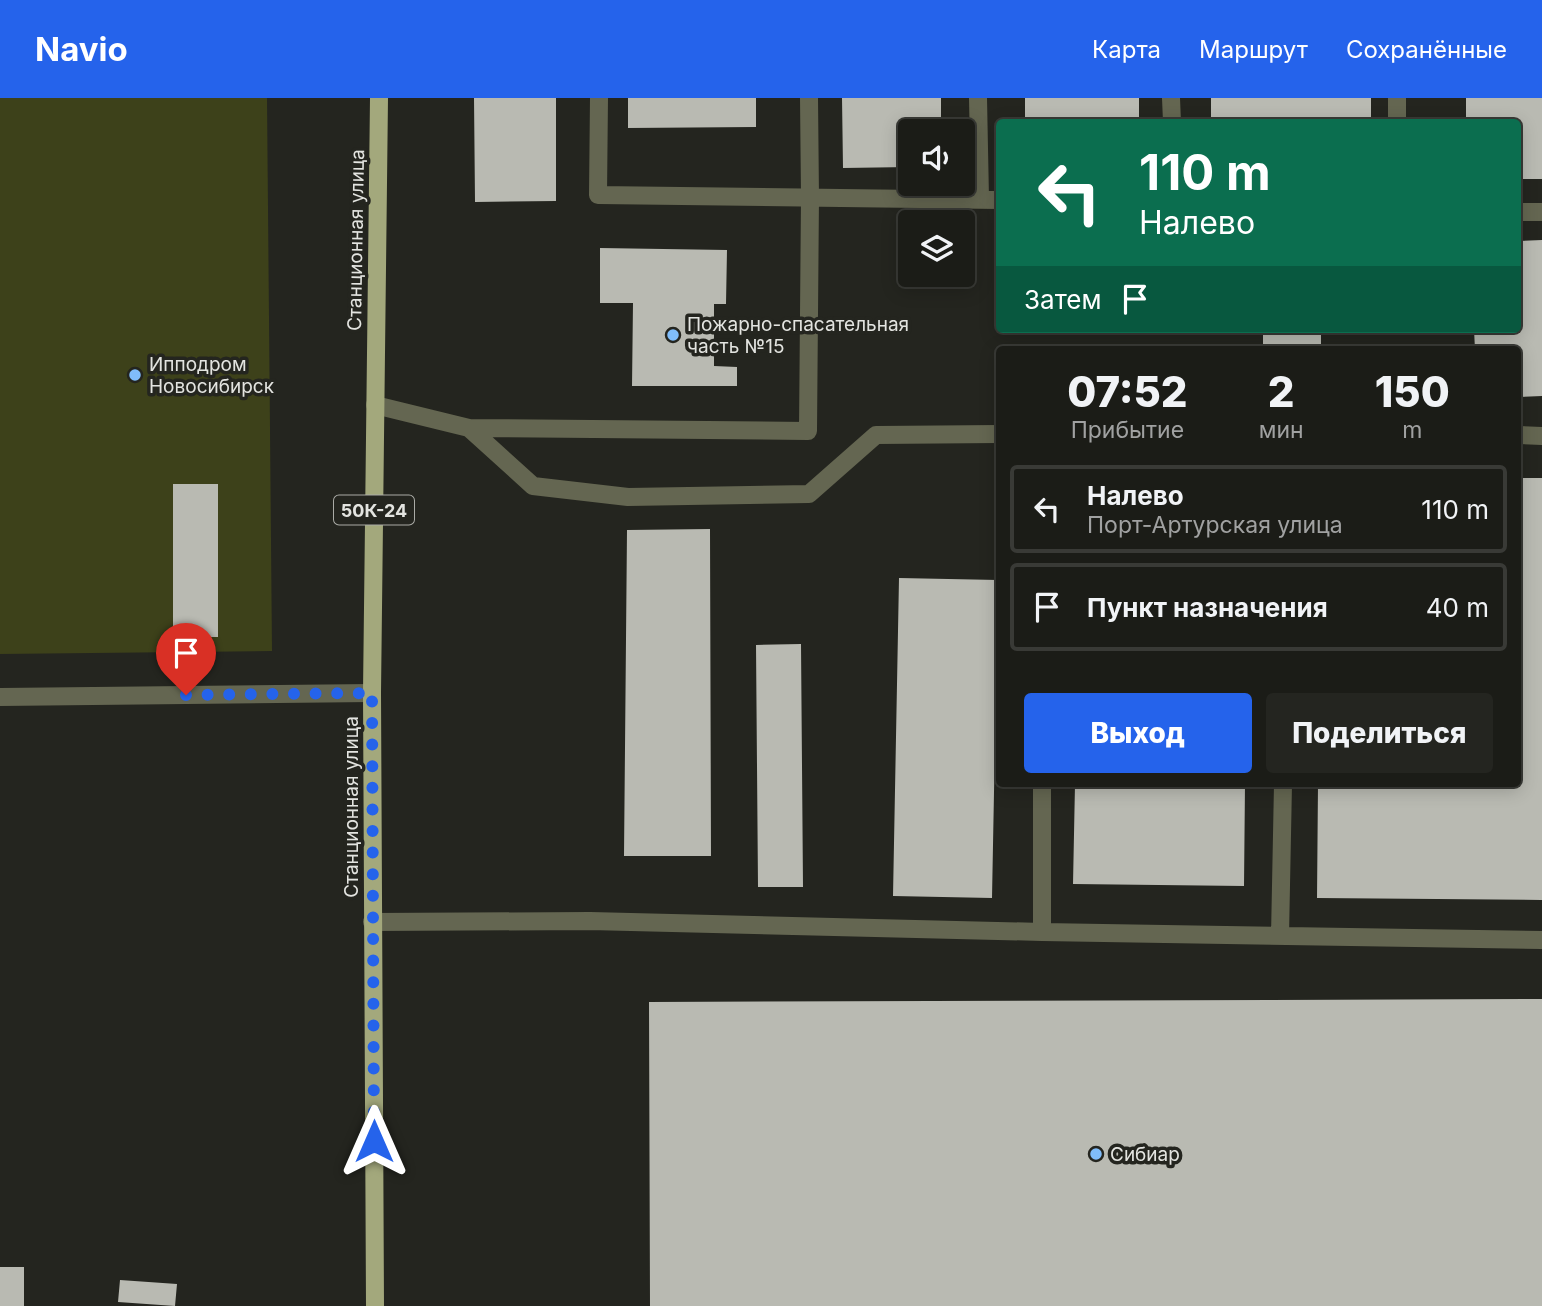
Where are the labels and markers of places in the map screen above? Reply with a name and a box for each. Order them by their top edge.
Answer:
place label: Пожарно-спасательная часть №15 [687,313,909,358]
marker: Пожарно-спасательная часть №15 [665,327,681,343]
place label: Ипподром Новосибирск [149,353,275,398]
marker: Ипподром Новосибирск [127,367,143,383]
pin [156,623,216,695]
place label: Сибиар [1110,1143,1180,1166]
marker: Сибиар [1088,1146,1104,1162]

